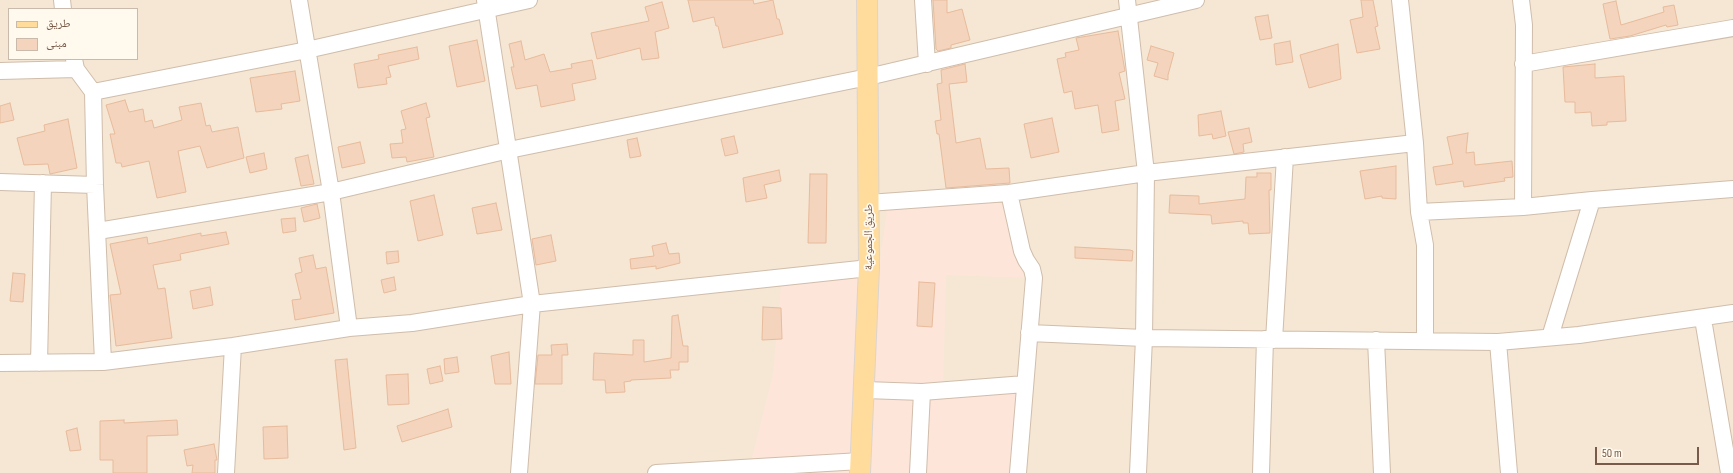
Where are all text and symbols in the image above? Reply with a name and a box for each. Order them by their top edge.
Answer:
legend [8,8,138,60]
text: طريق [46,16,71,31]
text: مبنى [46,36,67,51]
street label: طريق الجموعية [862,204,876,270]
scale bar [1597,439,1701,465]
text: 50 m [1602,446,1622,461]

